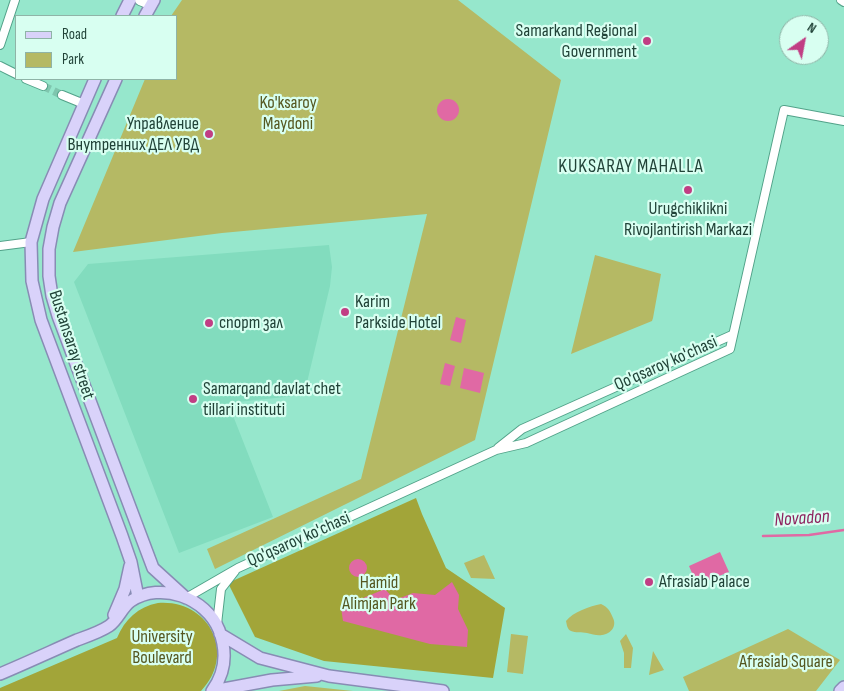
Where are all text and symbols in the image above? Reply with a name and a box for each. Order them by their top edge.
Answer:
legend [15,15,178,80]
north arrow [779,15,829,65]
text: N [804,19,820,37]
place label: Samarkand Regional Government [516,20,637,62]
text: Road [62,25,87,44]
marker: Samarkand Regional Government [641,35,653,47]
text: Park [62,50,84,69]
park label: Ko'ksaroy Maydoni [259,92,317,134]
place label: Управление Внутренних ДЕЛ УВД [68,113,199,156]
marker: Управление Внутренних ДЕЛ УВД [203,128,215,140]
district label: KUKSARAY MAHALLA [556,156,706,178]
marker: Urugchiklikni Rivojlantirish Markazi [682,184,694,196]
place label: Urugchiklikni Rivojlantirish Markazi [624,198,752,240]
street label: Bustansaray street [43,288,99,402]
place label: Karim Parkside Hotel [355,291,441,334]
marker: Karim Parkside Hotel [339,306,351,318]
place label: спорт зал [219,312,283,334]
marker: спорт зал [203,317,215,329]
street label: Qo'qsaroy ko'chasi [611,332,721,396]
place label: Samarqand davlat chet tillari instituti [203,378,341,420]
marker: Samarqand davlat chet tillari instituti [187,393,199,405]
water label: Novadon [774,506,830,532]
street label: Qo'qsaroy ko'chasi [244,508,354,572]
place label: Afrasiab Palace [659,571,750,593]
park label: Hamid Alimjan Park [342,572,416,614]
marker: Afrasiab Palace [643,576,655,588]
park label: University Boulevard [131,626,193,669]
park label: Afrasiab Square [739,651,833,673]

